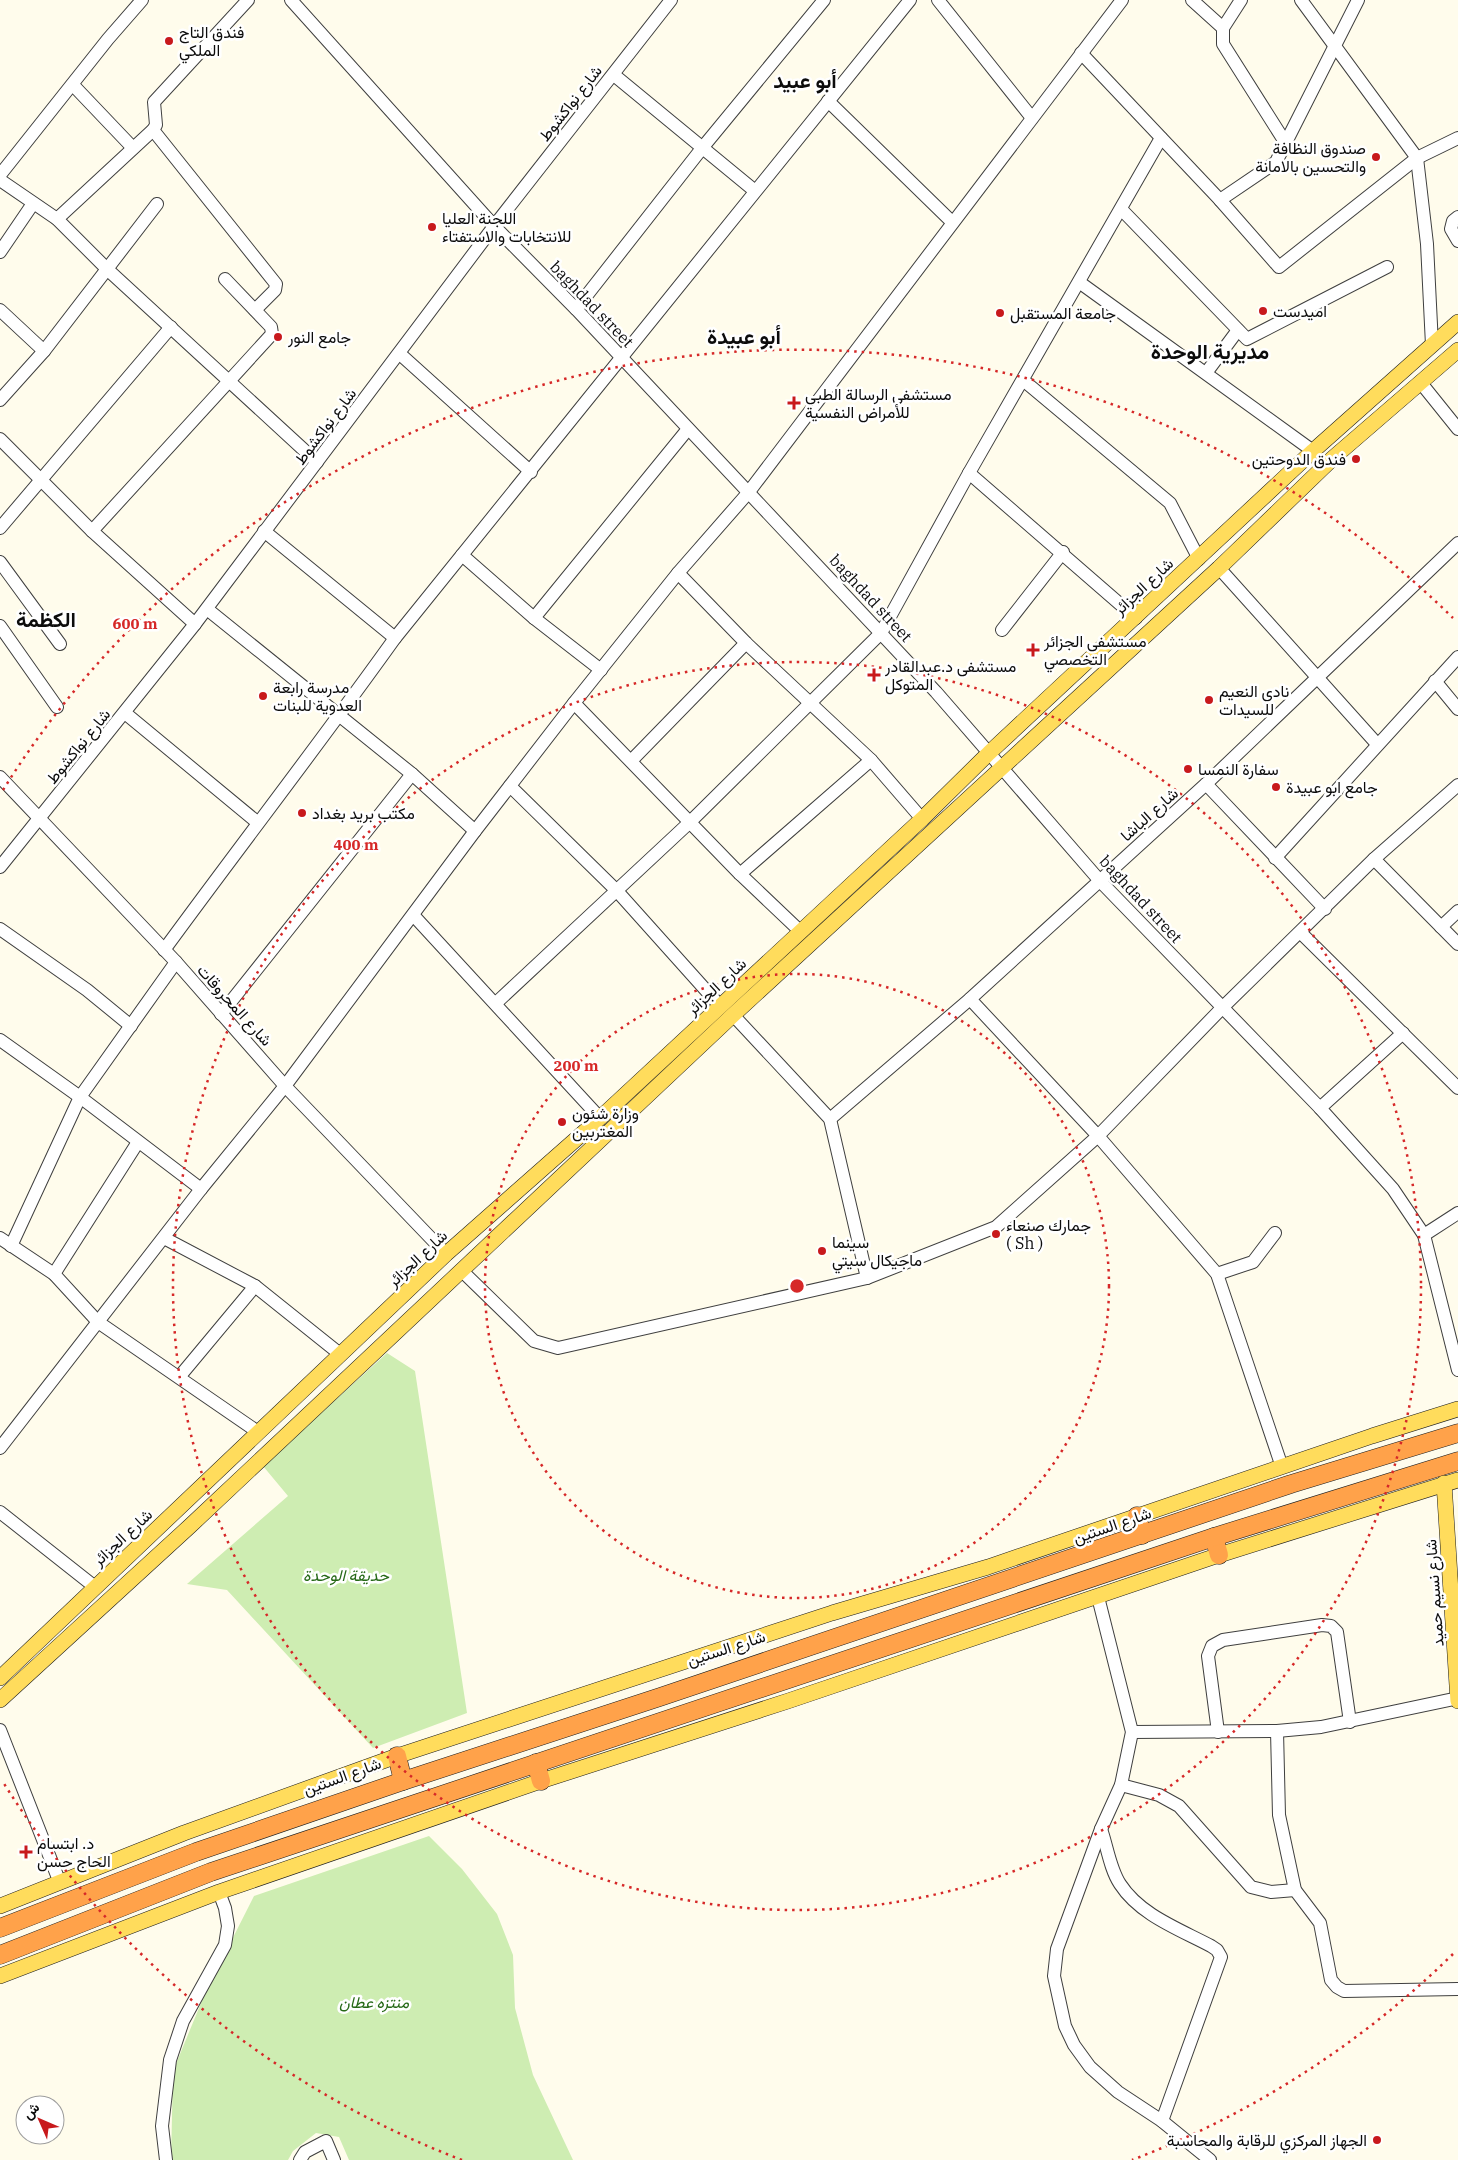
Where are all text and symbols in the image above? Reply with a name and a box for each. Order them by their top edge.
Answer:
place label: فندق التاج الملكي [179,22,244,64]
marker: فندق التاج الملكي [163,35,175,47]
street label: شارع نواكشوط [534,61,607,146]
district label: أبو عبيد [773,66,837,94]
place label: صندوق النظافة والتحسين بالامانة [1255,138,1366,177]
marker: صندوق النظافة والتحسين بالامانة [1370,151,1382,163]
place label: اللجنة العليا للانتخابات والاستفتاء [442,208,571,247]
marker: اللجنة العليا للانتخابات والاستفتاء [426,221,438,233]
street label: baghdad street [546,257,638,352]
place label: اميدست [1273,301,1327,321]
place label: جامعة المستقبل [1010,303,1116,324]
marker: اميدست [1257,305,1269,317]
marker: جامعة المستقبل [994,307,1006,319]
district label: أبو عبيدة [707,322,781,350]
place label: جامع النور [287,327,351,349]
marker: جامع النور [272,331,284,343]
district label: مديرية الوحدة [1151,337,1269,365]
street label: شارع نواكشوط [290,384,362,470]
place label: مستشفى الرسالة الطبي للأمراض النفسية [805,384,952,423]
marker: مستشفى الرسالة الطبي للأمراض النفسية [787,396,801,410]
place label: فندق الدوحتين [1252,449,1346,470]
marker: فندق الدوحتين [1350,453,1362,465]
street label: baghdad street [825,550,917,646]
street label: شارع الجزائر [1108,553,1179,621]
district label: الكظمة [16,605,76,633]
text: 600 m [112,614,158,633]
place label: مستشفى الجزائر التخصصي [1043,631,1146,673]
marker: مستشفى الجزائر التخصصي [1026,643,1040,657]
place label: مستشفى د.عبدالقادر المتوكل [884,656,1016,695]
marker: مستشفى د.عبدالقادر المتوكل [867,668,881,682]
place label: مدرسة رابعة العدوية للبنات [273,677,362,716]
place label: نادي النعيم للسيدات [1219,681,1289,719]
marker: مدرسة رابعة العدوية للبنات [257,690,269,702]
marker: نادي النعيم للسيدات [1203,694,1215,706]
street label: شارع نواكشوط [42,704,116,789]
place label: سفارة النمسا [1198,759,1279,780]
marker: سفارة النمسا [1182,763,1194,775]
place label: جامع ابو عبيدة [1286,777,1378,799]
marker: جامع ابو عبيدة [1270,781,1282,793]
street label: شارع الباشا [1116,783,1183,847]
place label: مكتب بريد بغداد [312,803,415,824]
marker: مكتب بريد بغداد [296,807,308,819]
text: 400 m [333,835,379,854]
street label: baghdad street [1095,851,1187,947]
street label: شارع الجزائر [681,953,752,1021]
street label: شارع المحروقات [192,960,277,1051]
text: 200 m [553,1056,599,1075]
place label: وزارة شئون المغتربين [572,1103,639,1142]
marker: وزارة شئون المغتربين [556,1116,568,1128]
place label: جمارك صنعاء ( Sh ) [1006,1215,1091,1253]
street label: شارع الجزائر [382,1225,453,1293]
marker: جمارك صنعاء ( Sh ) [990,1228,1002,1240]
place label: سينما ماجيكال سيتي [832,1232,922,1274]
marker: سينما ماجيكال سيتي [816,1245,828,1257]
centre of rings [788,1277,806,1295]
street label: شارع الستين [1070,1502,1154,1550]
street label: شارع الجزائر [87,1504,158,1572]
street label: شارع نسيم حميد [1420,1538,1450,1647]
park label: حديقة الوحدة [303,1565,390,1586]
street label: شارع الستين [684,1626,768,1672]
street label: شارع الستين [300,1753,384,1801]
place label: د. ابتسام الحاج حسن [37,1833,111,1873]
marker: د. ابتسام الحاج حسن [19,1845,33,1859]
park label: منتزه عطان [339,1992,409,2013]
north arrow [15,2095,65,2145]
text: ش [18,2098,43,2123]
place label: الجهاز المركزي للرقابة والمحاسبة [1167,2130,1367,2154]
marker: الجهاز المركزي للرقابة والمحاسبة [1371,2134,1383,2146]

